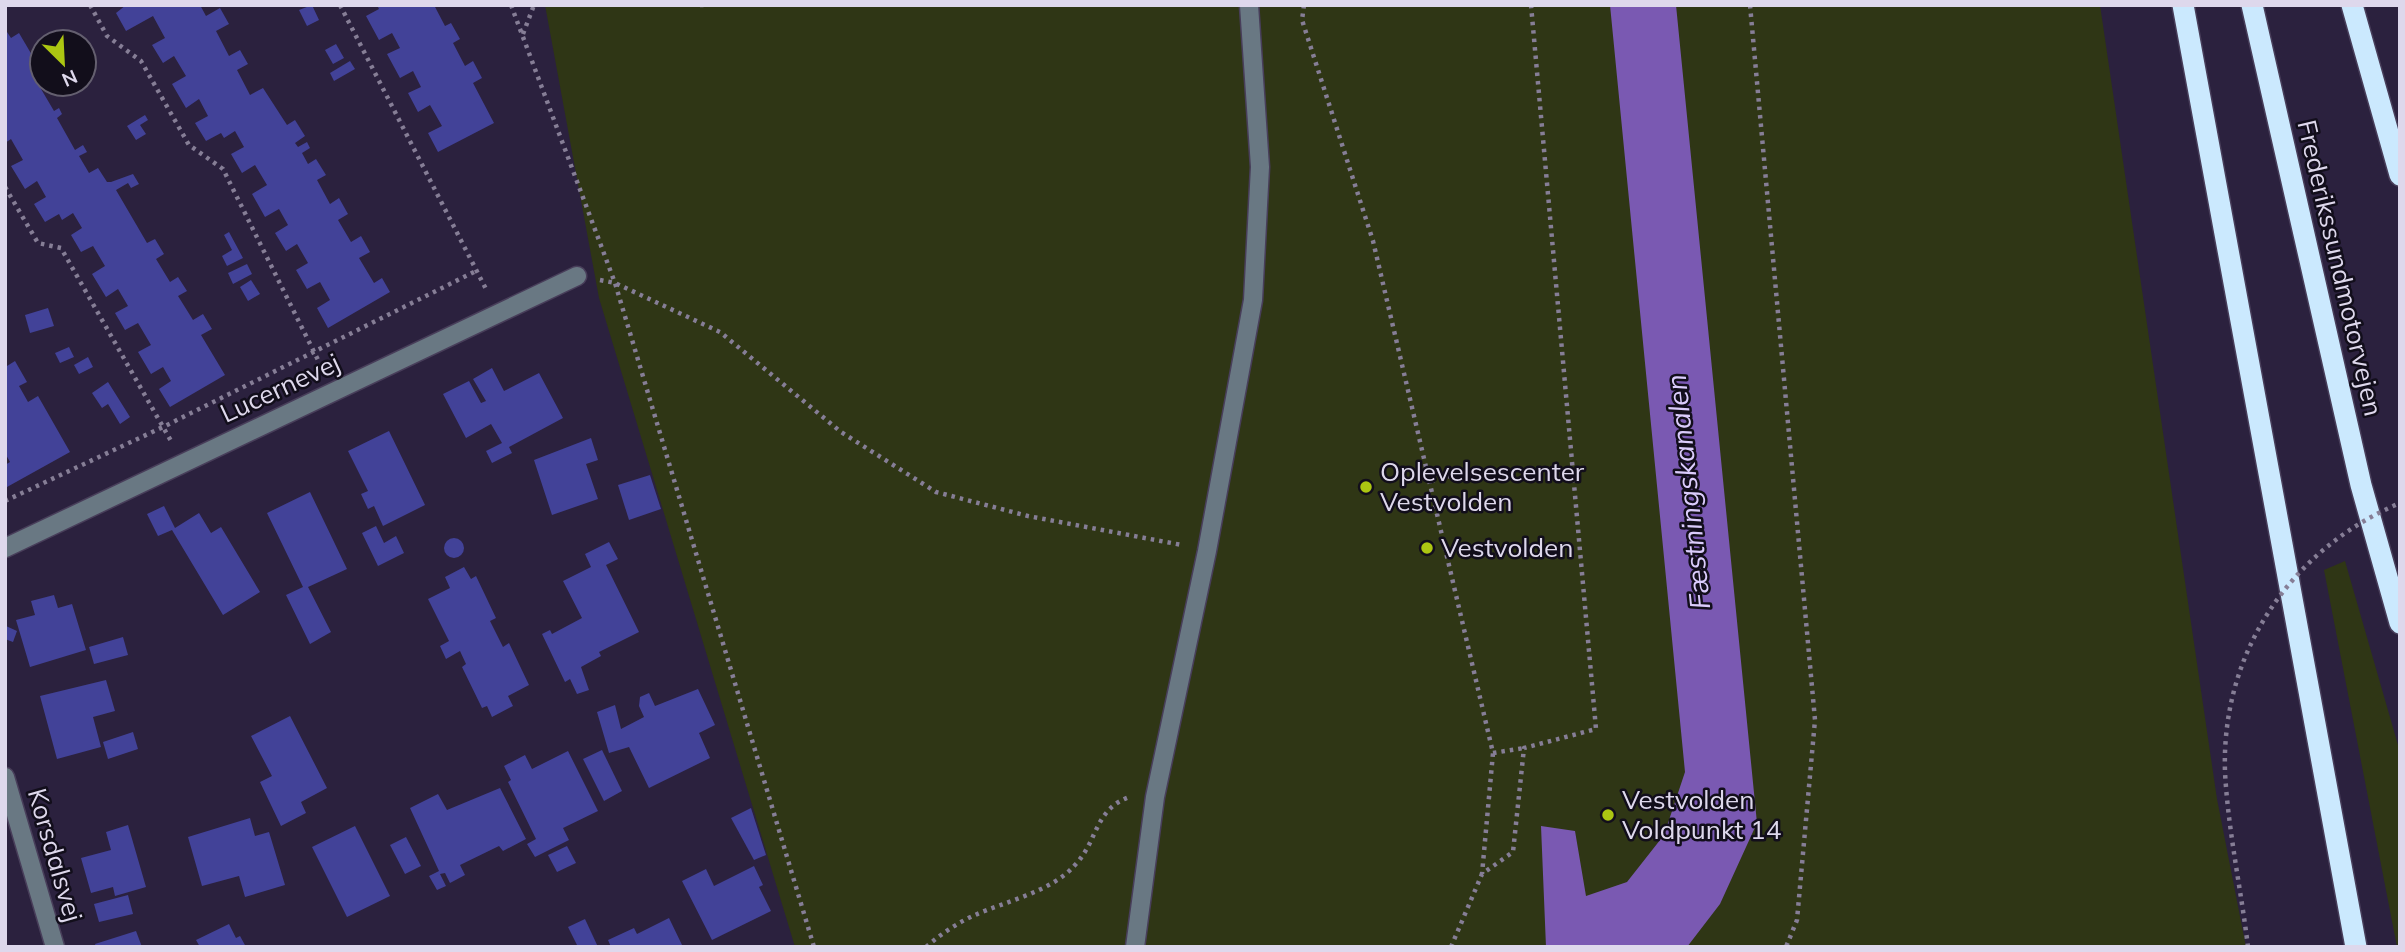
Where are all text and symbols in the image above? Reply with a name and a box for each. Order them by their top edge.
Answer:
north arrow [28,28,98,98]
text: N [58,65,81,92]
street label: Frederikssundmotorvejen [2290,117,2391,419]
street label: Lucernevej [215,345,345,430]
water label: Fæstningskanalen [1658,373,1717,611]
place label: Oplevelsescenter Vestvolden [1380,455,1585,518]
marker: Oplevelsescenter Vestvolden [1358,479,1374,495]
place label: Vestvolden [1441,531,1573,564]
marker: Vestvolden [1419,540,1435,556]
place label: Vestvolden Voldpunkt 14 [1622,783,1781,846]
street label: Korsdalsvej [21,784,90,925]
marker: Vestvolden Voldpunkt 14 [1600,807,1616,823]

